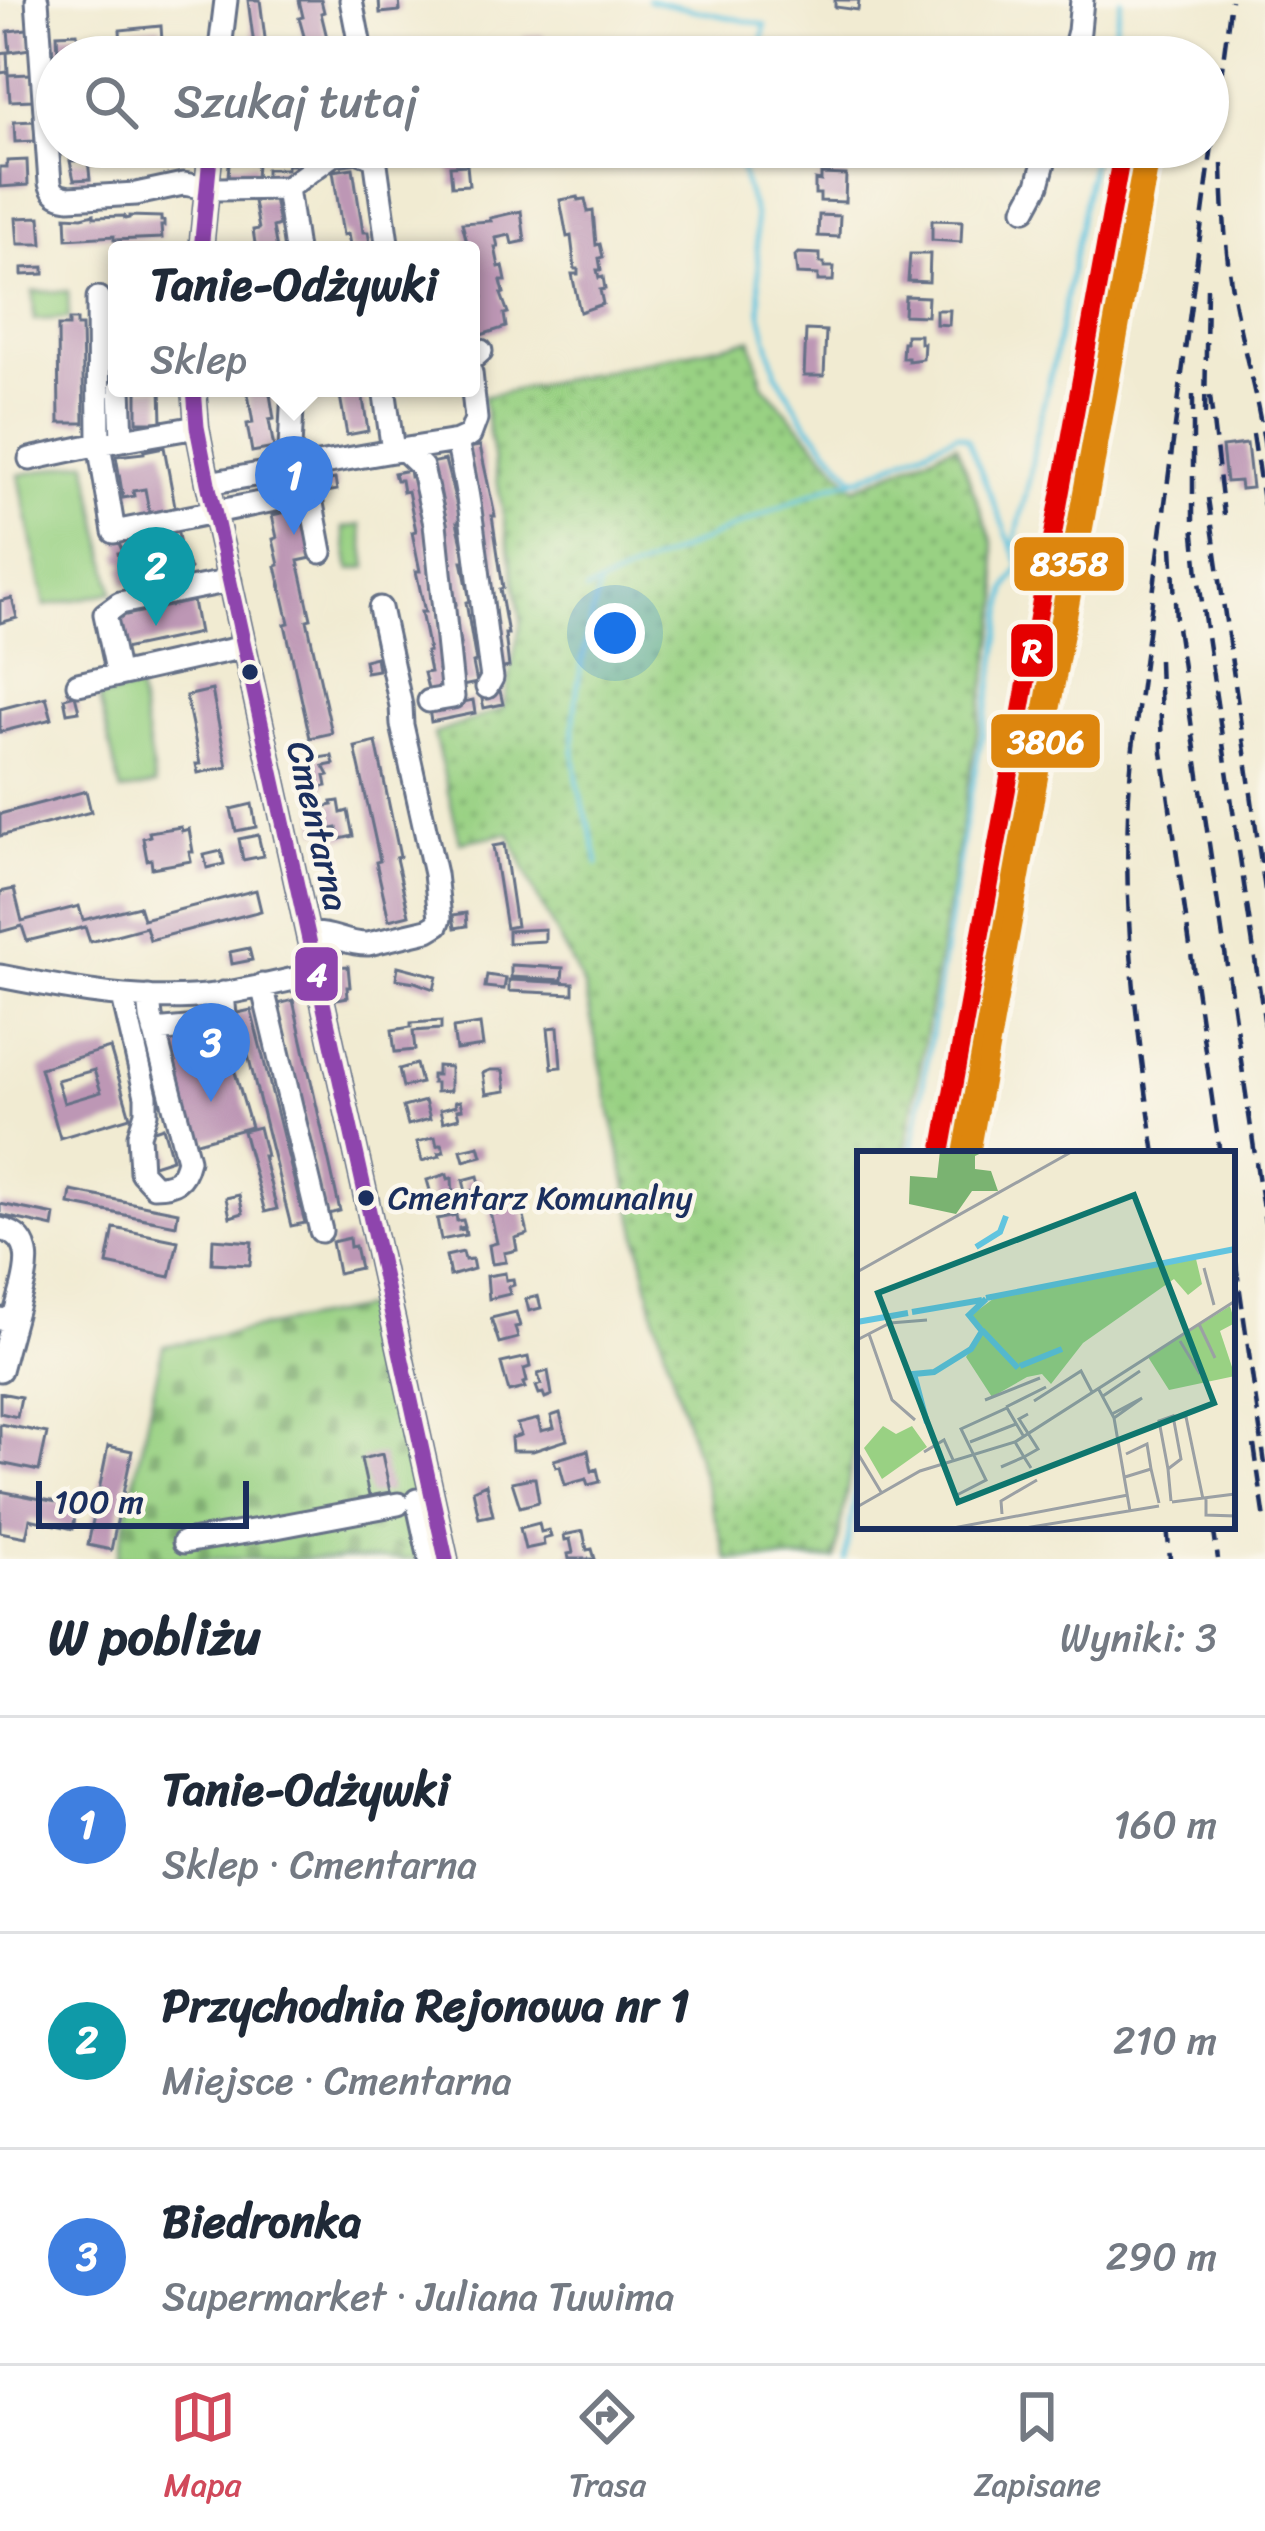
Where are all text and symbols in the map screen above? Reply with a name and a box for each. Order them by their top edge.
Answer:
search box [36,36,1229,168]
text: Szukaj tutaj [174,62,418,142]
icon: search [78,69,144,135]
popup [108,241,480,397]
text: Tanie-Odżywki [150,245,438,325]
text: Sklep [150,325,247,394]
pin: 1 [255,436,333,535]
pin: 2 [117,527,195,626]
line badge: 8358 [1012,535,1126,593]
text: 8358 [1029,535,1108,593]
your location [585,603,645,663]
line badge: R [1009,622,1055,679]
text: R [1021,622,1042,680]
unlabelled marker [239,661,261,683]
line badge: 3806 [989,712,1102,770]
text: 3806 [1006,713,1085,771]
street label: Cmentarna [267,735,369,917]
line badge: 4 [293,945,340,1003]
text: 4 [307,946,328,1004]
pin: 3 [172,1003,250,1102]
inset map [857,1151,1235,1529]
place label: Cmentarz Komunalny [388,1169,693,1227]
marker: Cmentarz Komunalny [355,1187,377,1209]
text: 100 m [54,1473,144,1531]
scale bar [36,1475,249,1528]
text: W pobliżu [48,1592,261,1682]
text: Wyniki: 3 [1060,1603,1217,1672]
text: Tanie-Odżywki [162,1750,450,1830]
text: 1 [79,1790,95,1859]
text: 160 m [1113,1790,1217,1859]
text: Sklep · Cmentarna [162,1830,477,1899]
text: Przychodnia Rejonowa nr 1 [162,1966,690,2046]
text: 2 [76,2006,98,2075]
text: 210 m [1113,2006,1217,2075]
text: Miejsce · Cmentarna [162,2046,511,2115]
text: Biedronka [162,2182,361,2262]
text: 3 [76,2222,98,2291]
text: 290 m [1106,2222,1217,2291]
text: Supermarket · Juliana Tuwima [162,2262,674,2331]
tab: Mapa [164,2384,241,2514]
tab: Trasa [569,2384,646,2514]
tab: Zapisane [974,2384,1101,2514]

